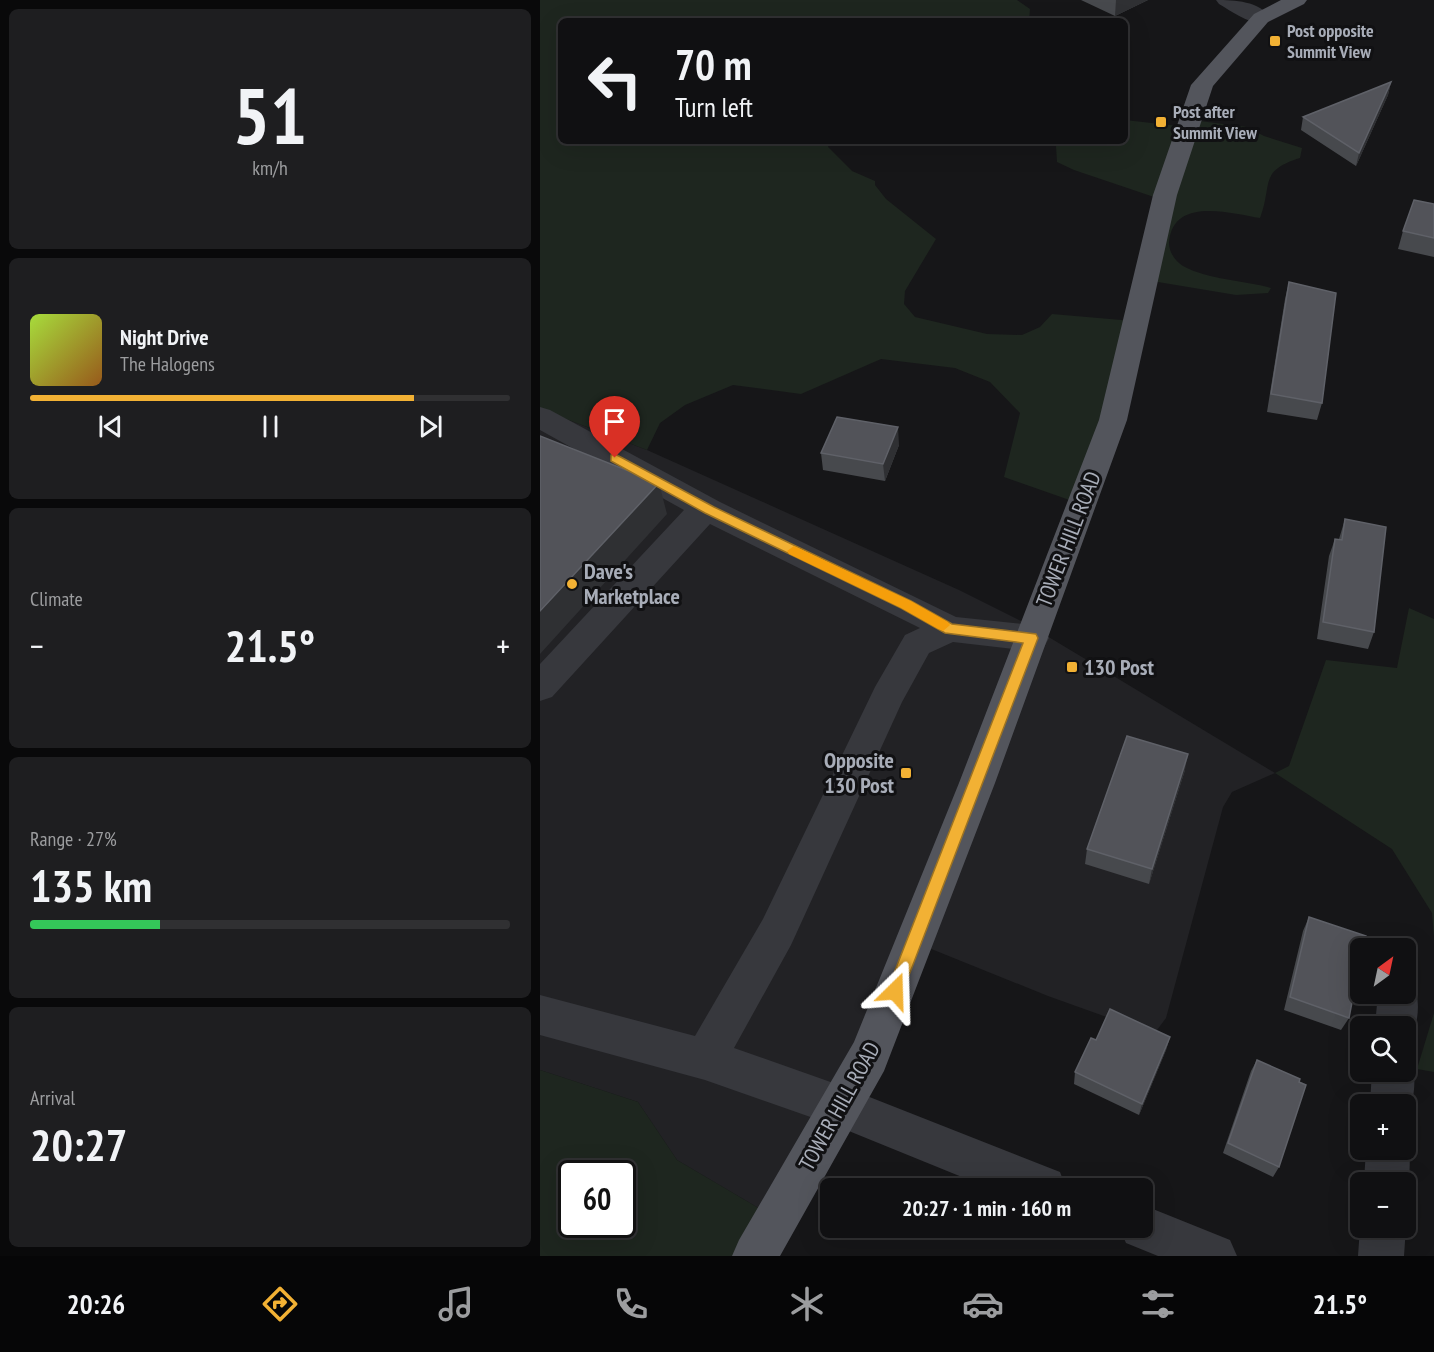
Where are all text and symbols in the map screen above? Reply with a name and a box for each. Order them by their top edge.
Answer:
place label: Post opposite Summit View [1287,19,1374,63]
marker: Post opposite Summit View [1268,34,1282,48]
text: 70 m [675,37,752,92]
icon: left [576,42,654,120]
text: 51 [233,65,307,166]
text: Turn left [675,90,753,124]
place label: Post after Summit View [1173,100,1257,144]
marker: Post after Summit View [1154,115,1168,129]
text: km/h [252,155,288,181]
text: Night Drive [120,323,209,351]
text: The Halogens [120,351,215,377]
pin [589,396,640,458]
icon: arrive [598,405,631,438]
icon: previous [94,410,127,443]
icon: pause [254,410,287,443]
icon: next [414,410,447,443]
street label: TOWER HILL ROAD [1029,467,1107,611]
place label: Dave's Marketplace [584,557,680,610]
marker: Dave's Marketplace [565,577,579,591]
text: Climate [30,586,83,612]
text: 21.5° [225,616,315,674]
text: − [30,624,44,667]
text: + [496,624,510,667]
place label: 130 Post [1084,653,1154,681]
marker: 130 Post [1065,660,1079,674]
place label: Opposite 130 Post [824,746,895,799]
marker: Opposite 130 Post [899,766,913,780]
text: Range · 27% [30,826,117,852]
text: 135 km [30,856,152,914]
north arrow [1350,938,1416,1004]
map controls [1350,938,1416,1238]
position arrow [863,959,927,1023]
button: search [1350,1016,1416,1082]
street label: TOWER HILL ROAD [792,1037,886,1175]
text: Arrival [30,1085,75,1111]
button: + [1350,1094,1416,1160]
text: 20:27 [30,1115,127,1173]
speed limit sign: 60 [558,1160,636,1238]
button: − [1350,1172,1416,1238]
text: 20:27 · 1 min · 160 m [902,1194,1071,1222]
icon: directions [259,1283,301,1325]
icon: music [435,1283,477,1325]
icon: phone [610,1283,652,1325]
icon: climate [786,1283,828,1325]
icon: car [962,1283,1004,1325]
icon: filters [1137,1283,1179,1325]
text: 20:26 [67,1287,125,1321]
text: 21.5° [1313,1287,1367,1321]

